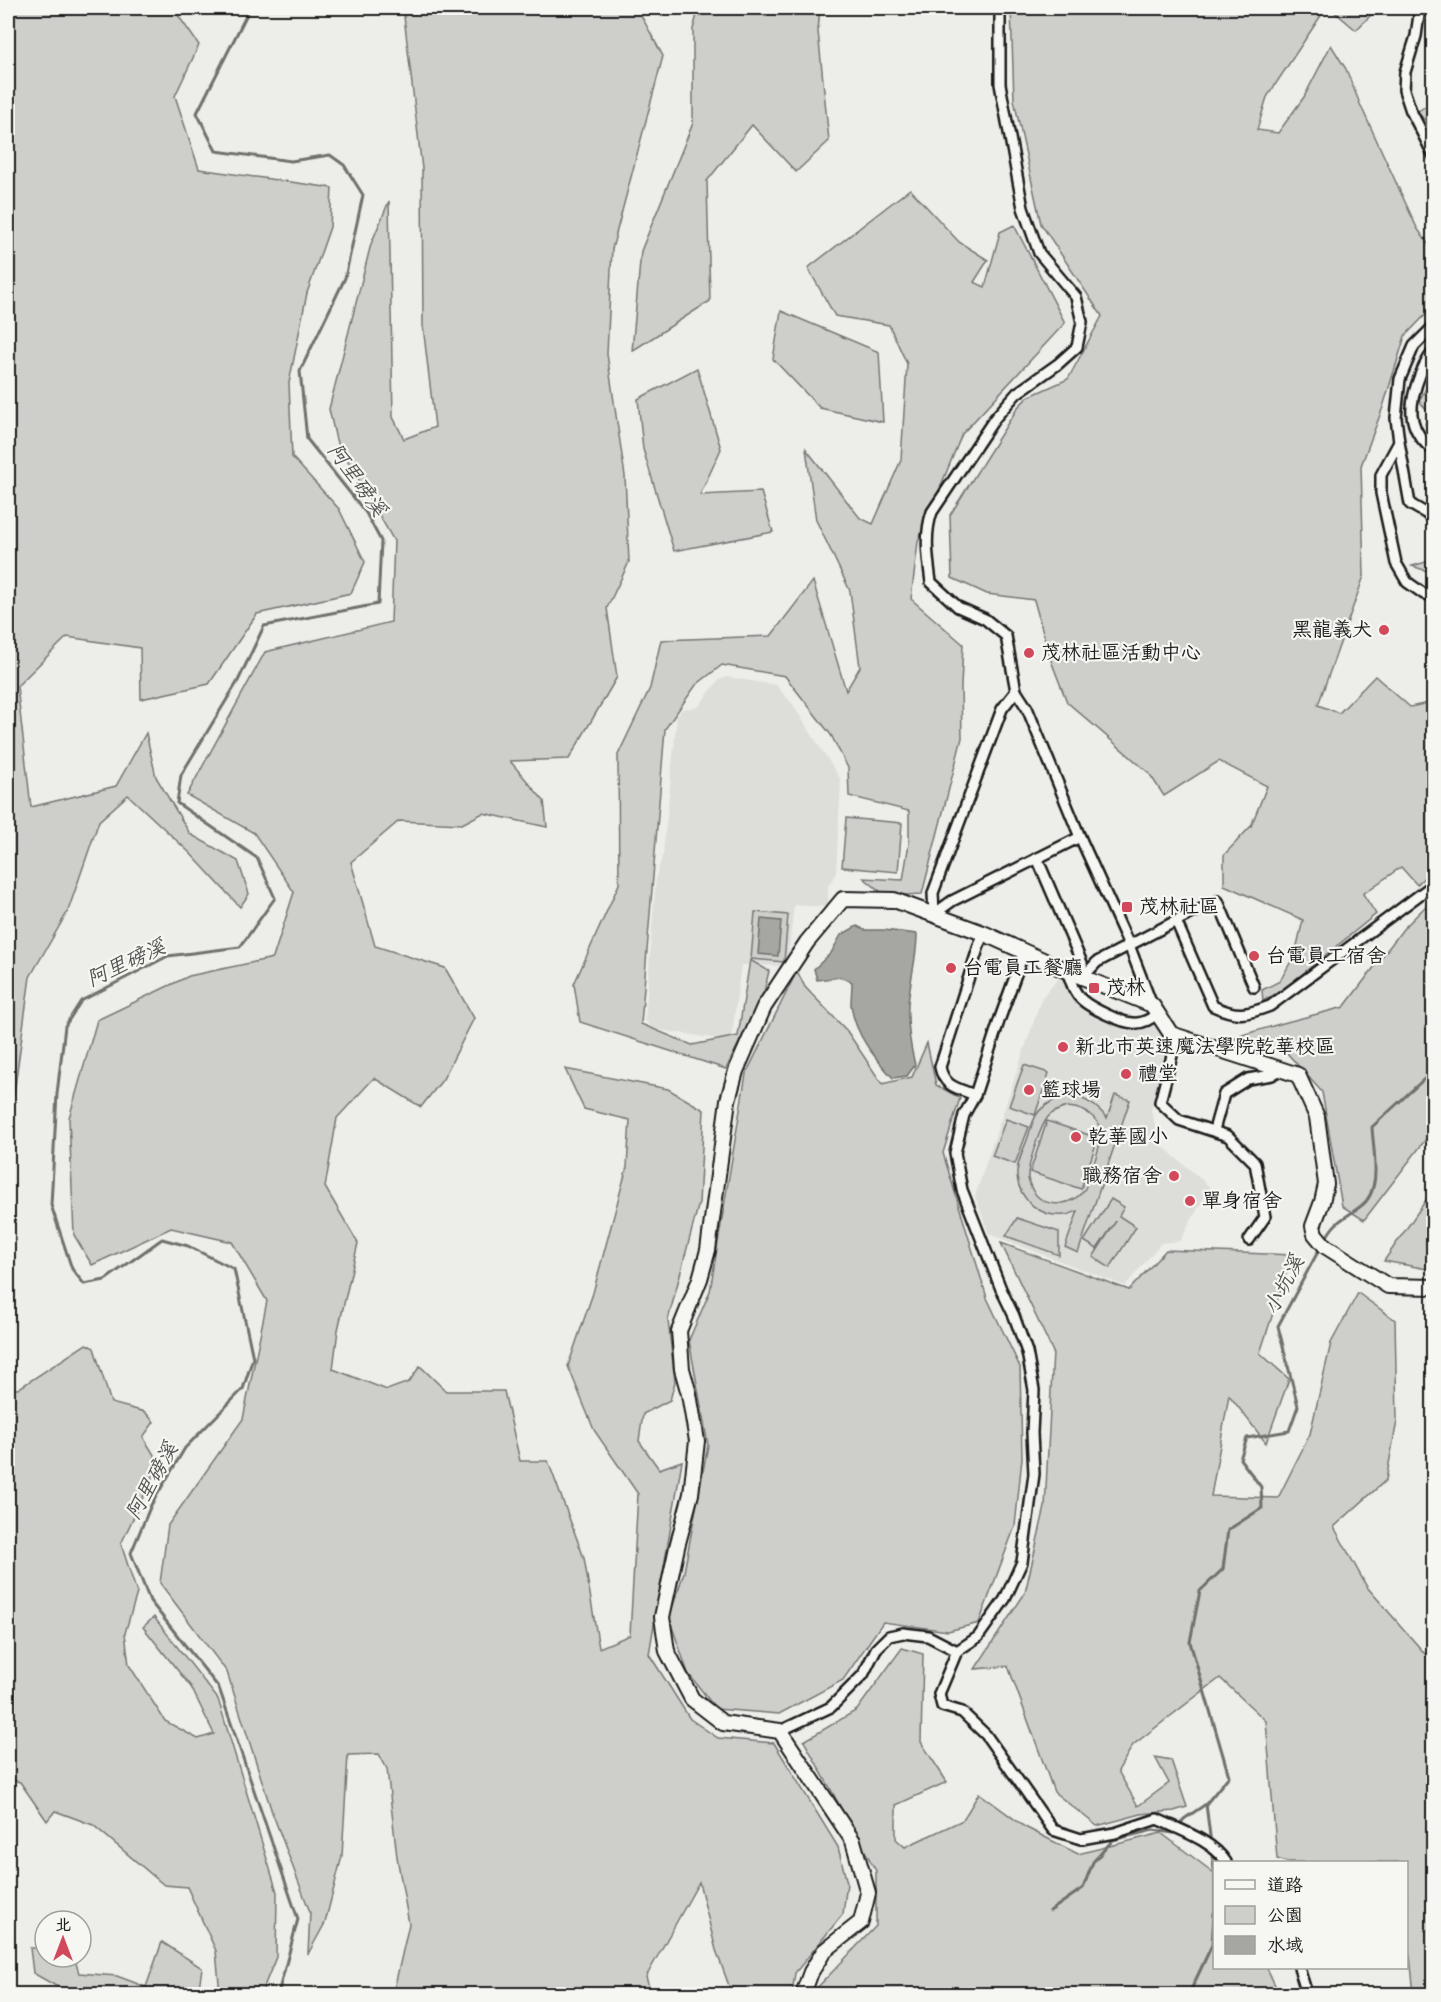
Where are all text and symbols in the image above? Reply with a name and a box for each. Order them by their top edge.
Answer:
water label: 阿里磅溪 [321,437,394,523]
place label: 黑龍義犬 [1292,616,1372,644]
marker: 黑龍義犬 [1377,623,1391,637]
place label: 茂林社區活動中心 [1041,639,1201,667]
marker: 茂林社區活動中心 [1022,646,1036,660]
place label: 茂林社區 [1139,893,1219,921]
marker: 茂林社區 [1120,900,1134,914]
water label: 阿里磅溪 [82,932,171,994]
place label: 台電員工宿舍 [1266,942,1386,970]
marker: 台電員工宿舍 [1247,949,1261,963]
place label: 台電員工餐廳 [963,954,1083,982]
marker: 台電員工餐廳 [944,961,958,975]
place label: 茂林 [1106,974,1146,1002]
marker: 茂林 [1087,981,1101,995]
place label: 新北市英速魔法學院乾華校區 [1075,1033,1335,1061]
marker: 新北市英速魔法學院乾華校區 [1056,1040,1070,1054]
place label: 禮堂 [1138,1060,1178,1088]
marker: 禮堂 [1119,1067,1133,1081]
place label: 籃球場 [1041,1076,1101,1104]
marker: 籃球場 [1022,1083,1036,1097]
place label: 乾華國小 [1088,1123,1168,1151]
marker: 乾華國小 [1069,1130,1083,1144]
place label: 職務宿舍 [1082,1162,1162,1190]
marker: 職務宿舍 [1167,1169,1181,1183]
place label: 單身宿舍 [1202,1187,1282,1215]
marker: 單身宿舍 [1183,1194,1197,1208]
water label: 小坑溪 [1257,1249,1312,1320]
water label: 阿里磅溪 [119,1436,186,1525]
legend [1213,1861,1408,1969]
text: 道路 [1267,1873,1303,1898]
text: 公園 [1267,1903,1303,1928]
north arrow [33,1909,93,1969]
text: 北 [55,1914,71,1936]
text: 水域 [1267,1933,1303,1958]

